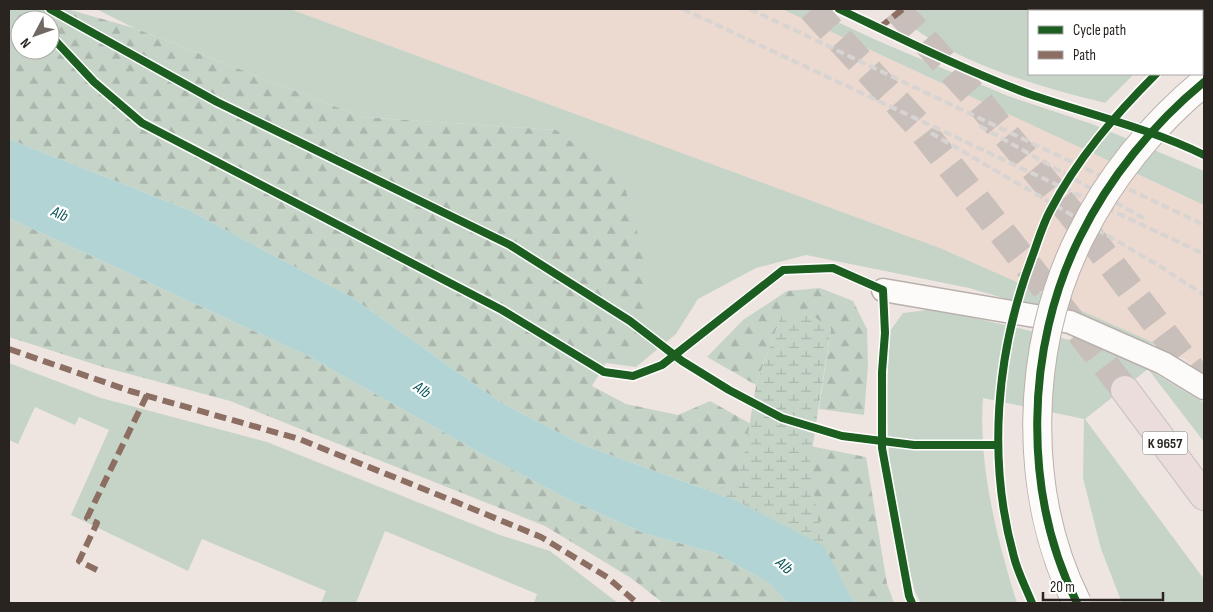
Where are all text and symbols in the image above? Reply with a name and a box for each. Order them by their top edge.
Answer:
north arrow [10,10,60,60]
legend [1028,10,1203,75]
text: Cycle path [1073,21,1126,40]
text: N [17,35,34,52]
text: Path [1073,46,1096,65]
water label: Alb [47,202,71,227]
water label: Alb [409,377,435,403]
road number: K 9657 [1142,432,1188,454]
water label: Alb [771,553,797,579]
scale bar [1043,570,1163,602]
text: 20 m [1050,578,1075,597]

